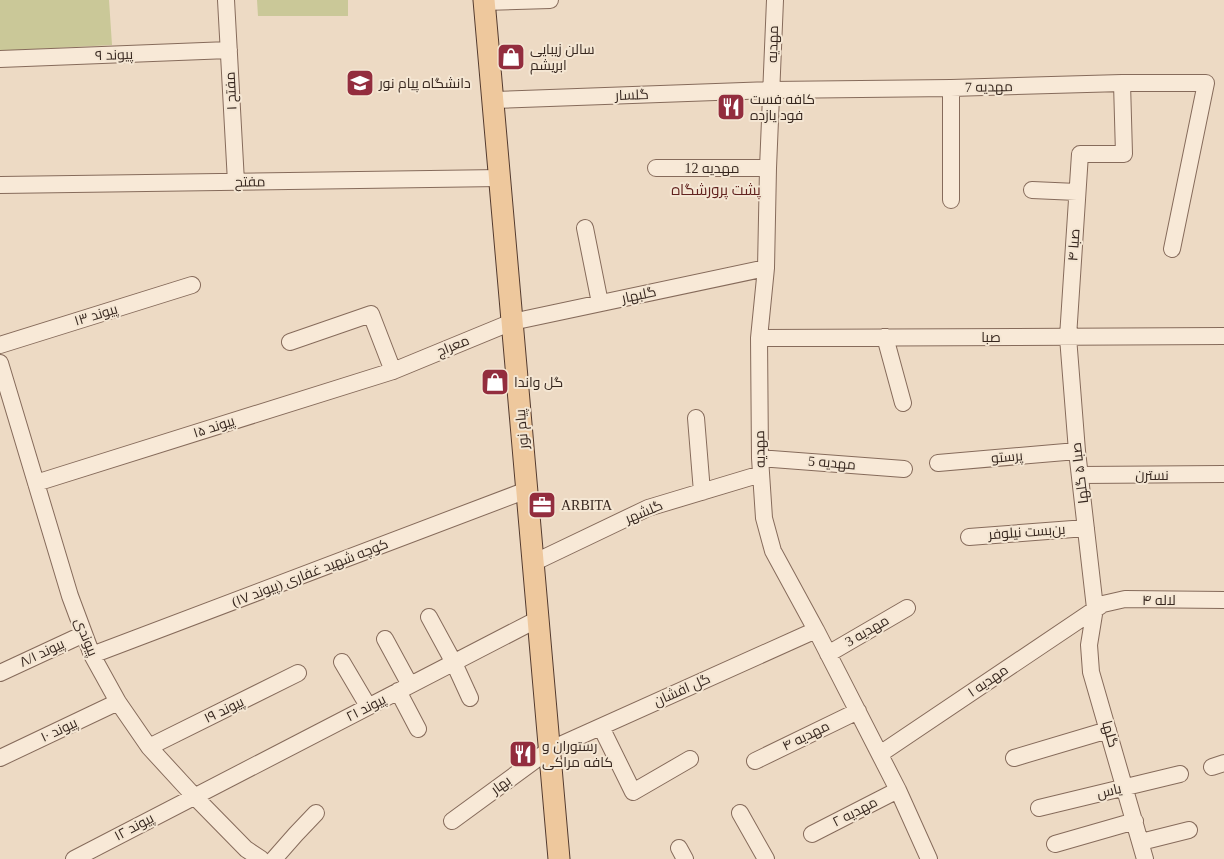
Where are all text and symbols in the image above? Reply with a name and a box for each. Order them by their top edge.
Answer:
street label: مهدیه [765,25,781,63]
shop icon: سالن زیبایی ابریشم [496,42,526,72]
place label: سالن زیبایی ابریشم [530,42,595,75]
street label: پیوند ۹ [95,47,134,65]
school or university icon: دانشگاه پیام نور [345,68,375,98]
street label: مفتح ۱ [222,71,241,111]
place label: دانشگاه پیام نور [378,76,471,93]
street label: مهدیه 7 [965,79,1013,95]
street label: گلسار [614,87,649,103]
restaurant icon: کافه فست فود یازده [716,92,746,122]
place label: کافه فست فود یازده [750,92,815,123]
street label: مهدیه 12 [684,161,740,176]
street label: مفتح [234,174,266,191]
district label: پشت پرورشگاه [671,182,761,200]
street label: صبا ۴ [1065,228,1083,262]
street label: گلبهار [619,284,658,306]
street label: پیوند ۱۳ [73,301,120,331]
street label: صبا [981,330,1001,345]
street label: معراج [434,333,472,360]
shop icon: گل واندا [480,367,510,397]
place label: گل واندا [514,375,563,390]
street label: پیام نور [513,408,533,450]
street label: پیوند ۱۵ [191,413,237,443]
street label: مهدیه [752,430,768,468]
street label: صبا ۵ گلها [1069,442,1091,504]
street label: پرستو [991,448,1024,468]
street label: مهدیه 5 [807,453,857,473]
street label: نسترن [1135,468,1169,483]
office icon: ARBITA [527,490,557,520]
place label: ARBITA [561,498,613,513]
street label: گلشهر [622,498,665,527]
street label: بن‌بست نیلوفر [987,522,1066,542]
street label: کوچه شهید غفاری (پیوند ۱۷) [230,536,391,612]
street label: لاله ۴ [1142,593,1176,608]
street label: مهدیه 3 [842,612,892,650]
street label: پیوندی [70,616,100,659]
street label: پیوند ۸/۱ [17,636,68,672]
street label: مهدیه ۱ [965,662,1011,700]
street label: گل افشان [651,671,713,709]
street label: پیوند ۲۱ [344,692,389,726]
street label: پیوند ۱۹ [202,694,247,728]
street label: پیوند ۱۰ [38,715,81,747]
street label: مهدیه ۴ [780,718,832,754]
street label: گلها [1099,719,1121,749]
restaurant icon: رستوران و کافه مراکی [508,739,538,769]
place label: رستوران و کافه مراکی [542,739,613,770]
street label: بهار [487,773,514,798]
street label: یاس [1095,781,1123,801]
street label: مهدیه ۲ [830,794,880,830]
street label: پیوند ۱۲ [112,810,157,845]

